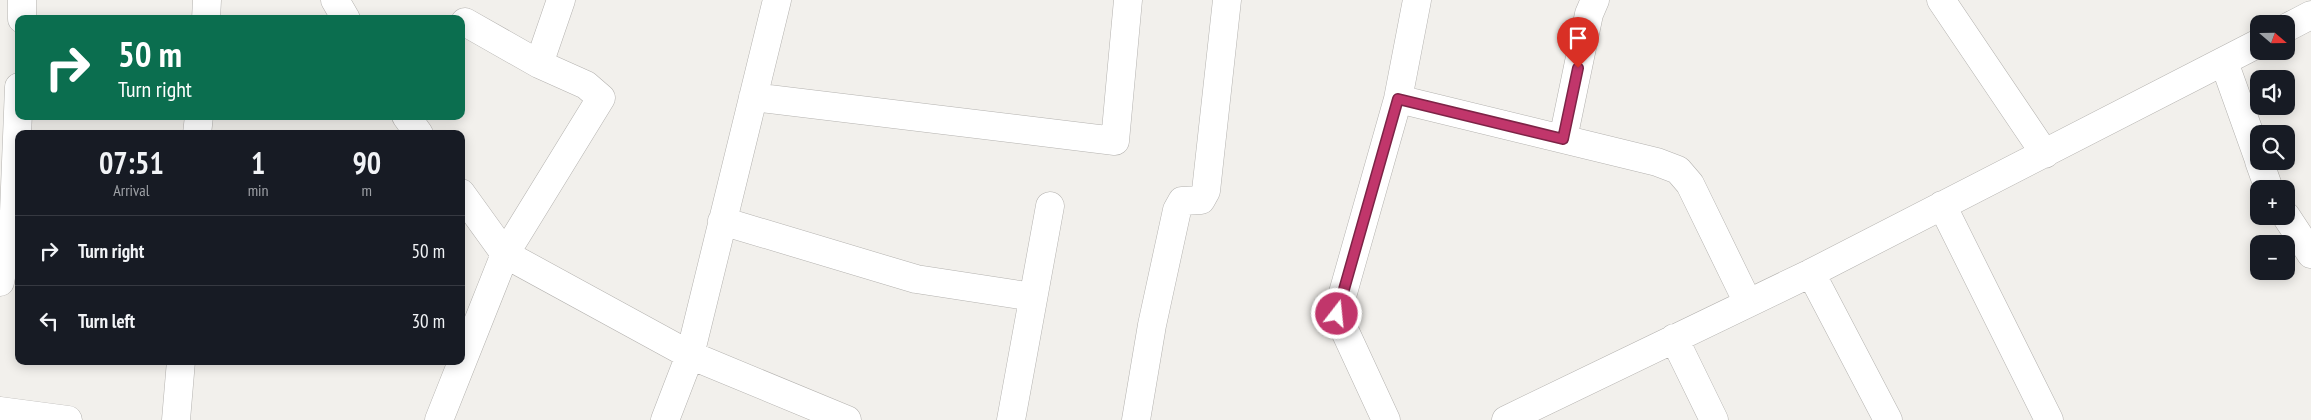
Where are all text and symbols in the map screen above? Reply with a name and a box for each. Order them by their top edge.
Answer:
north arrow [2250,15,2295,60]
map controls [2250,15,2295,280]
pin [1557,17,1599,68]
icon: arrive [1564,24,1592,52]
text: 50 m [118,31,182,77]
icon: right [35,35,100,100]
button: sound [2250,70,2295,115]
text: Turn right [118,75,192,103]
button: search [2250,125,2295,170]
text: 07:51 [99,143,164,182]
text: 1 [251,143,265,182]
text: 90 [352,143,381,182]
text: Arrival [113,180,149,200]
text: min [248,180,269,200]
text: m [362,180,372,200]
button: + [2250,180,2295,225]
button: − [2250,235,2295,280]
icon: right [35,237,63,265]
text: Turn right [78,239,144,263]
text: 50 m [412,239,445,263]
position arrow [1310,287,1362,339]
icon: left [35,307,63,335]
text: Turn left [78,309,135,333]
text: 30 m [412,309,445,333]

